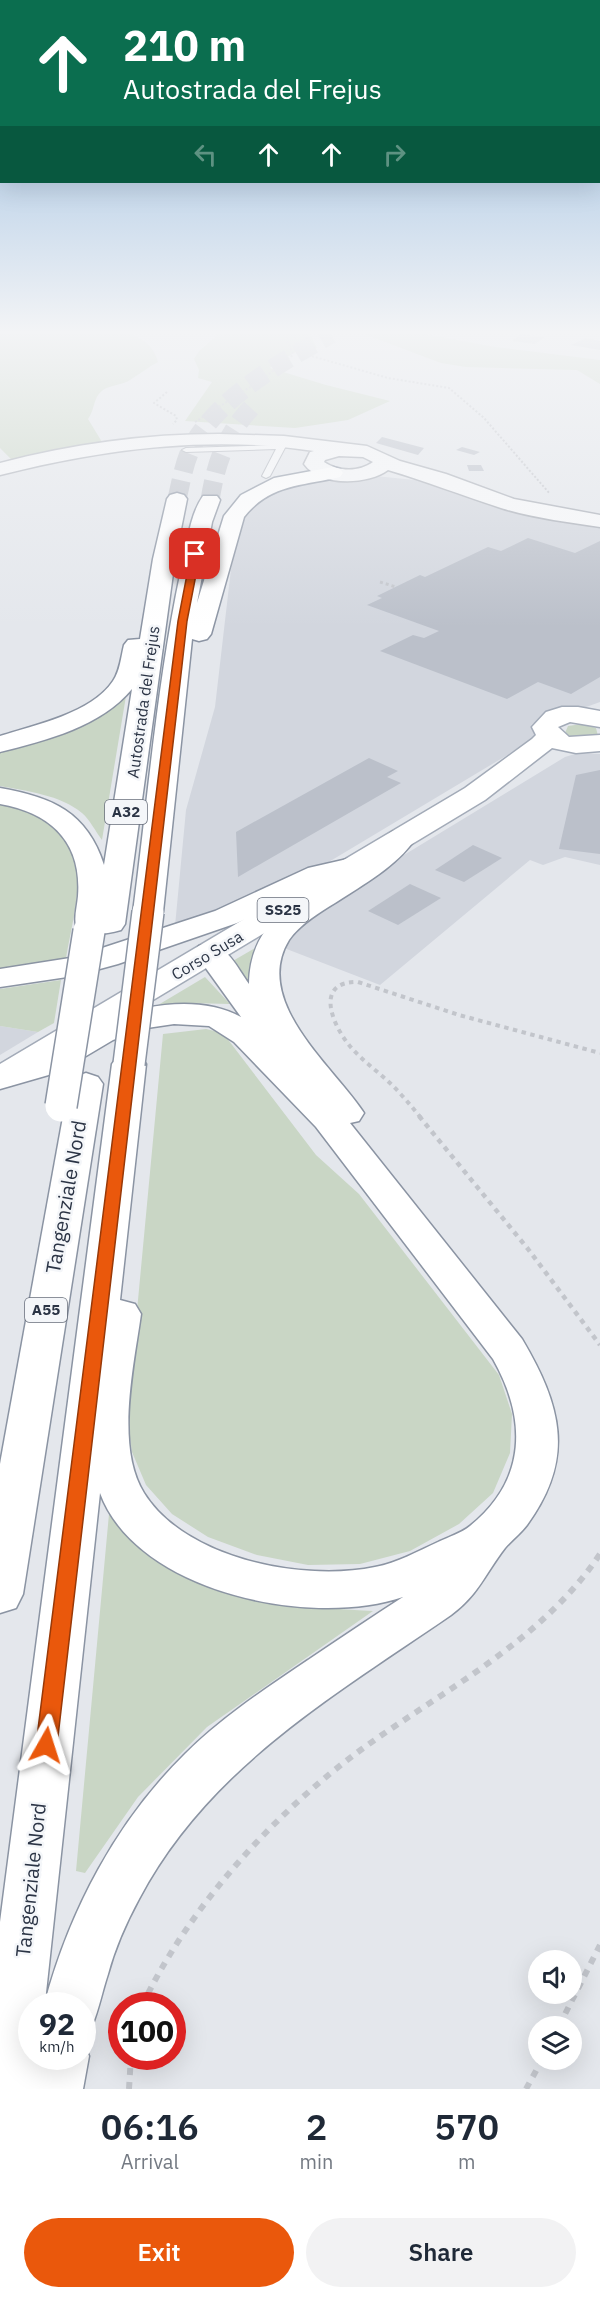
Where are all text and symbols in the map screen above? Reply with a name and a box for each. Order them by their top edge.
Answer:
text: 210 m [123,18,246,73]
icon: ahead [24,24,102,102]
text: Autostrada del Frejus [123,71,382,106]
icon: left [189,138,222,171]
icon: ahead [252,138,285,171]
icon: ahead [315,138,348,171]
icon: right [378,138,411,171]
pin [169,528,220,579]
icon: arrive [178,537,211,570]
street label: Autostrada del Frejus [122,625,164,779]
road number: A32 [105,800,147,824]
road number: SS25 [258,898,308,922]
street label: Corso Susa [168,926,247,984]
street label: Tangenziale Nord [39,1118,92,1276]
road number: A55 [25,1298,67,1322]
position arrow [14,1713,78,1777]
street label: Tangenziale Nord [9,1801,52,1958]
map controls [528,1950,582,2070]
button: sound [528,1950,582,2004]
speed limit sign: 100 [108,1992,186,2070]
text: 92 [39,2004,75,2043]
button: layers [528,2016,582,2070]
text: km/h [39,2037,75,2056]
text: 06:16 [101,2103,199,2150]
text: 2 [306,2103,327,2150]
text: 570 [434,2103,499,2150]
text: Arrival [121,2148,179,2175]
text: min [300,2148,333,2175]
text: m [458,2148,475,2175]
button: Exit [24,2218,294,2287]
button: Share [306,2218,576,2287]

